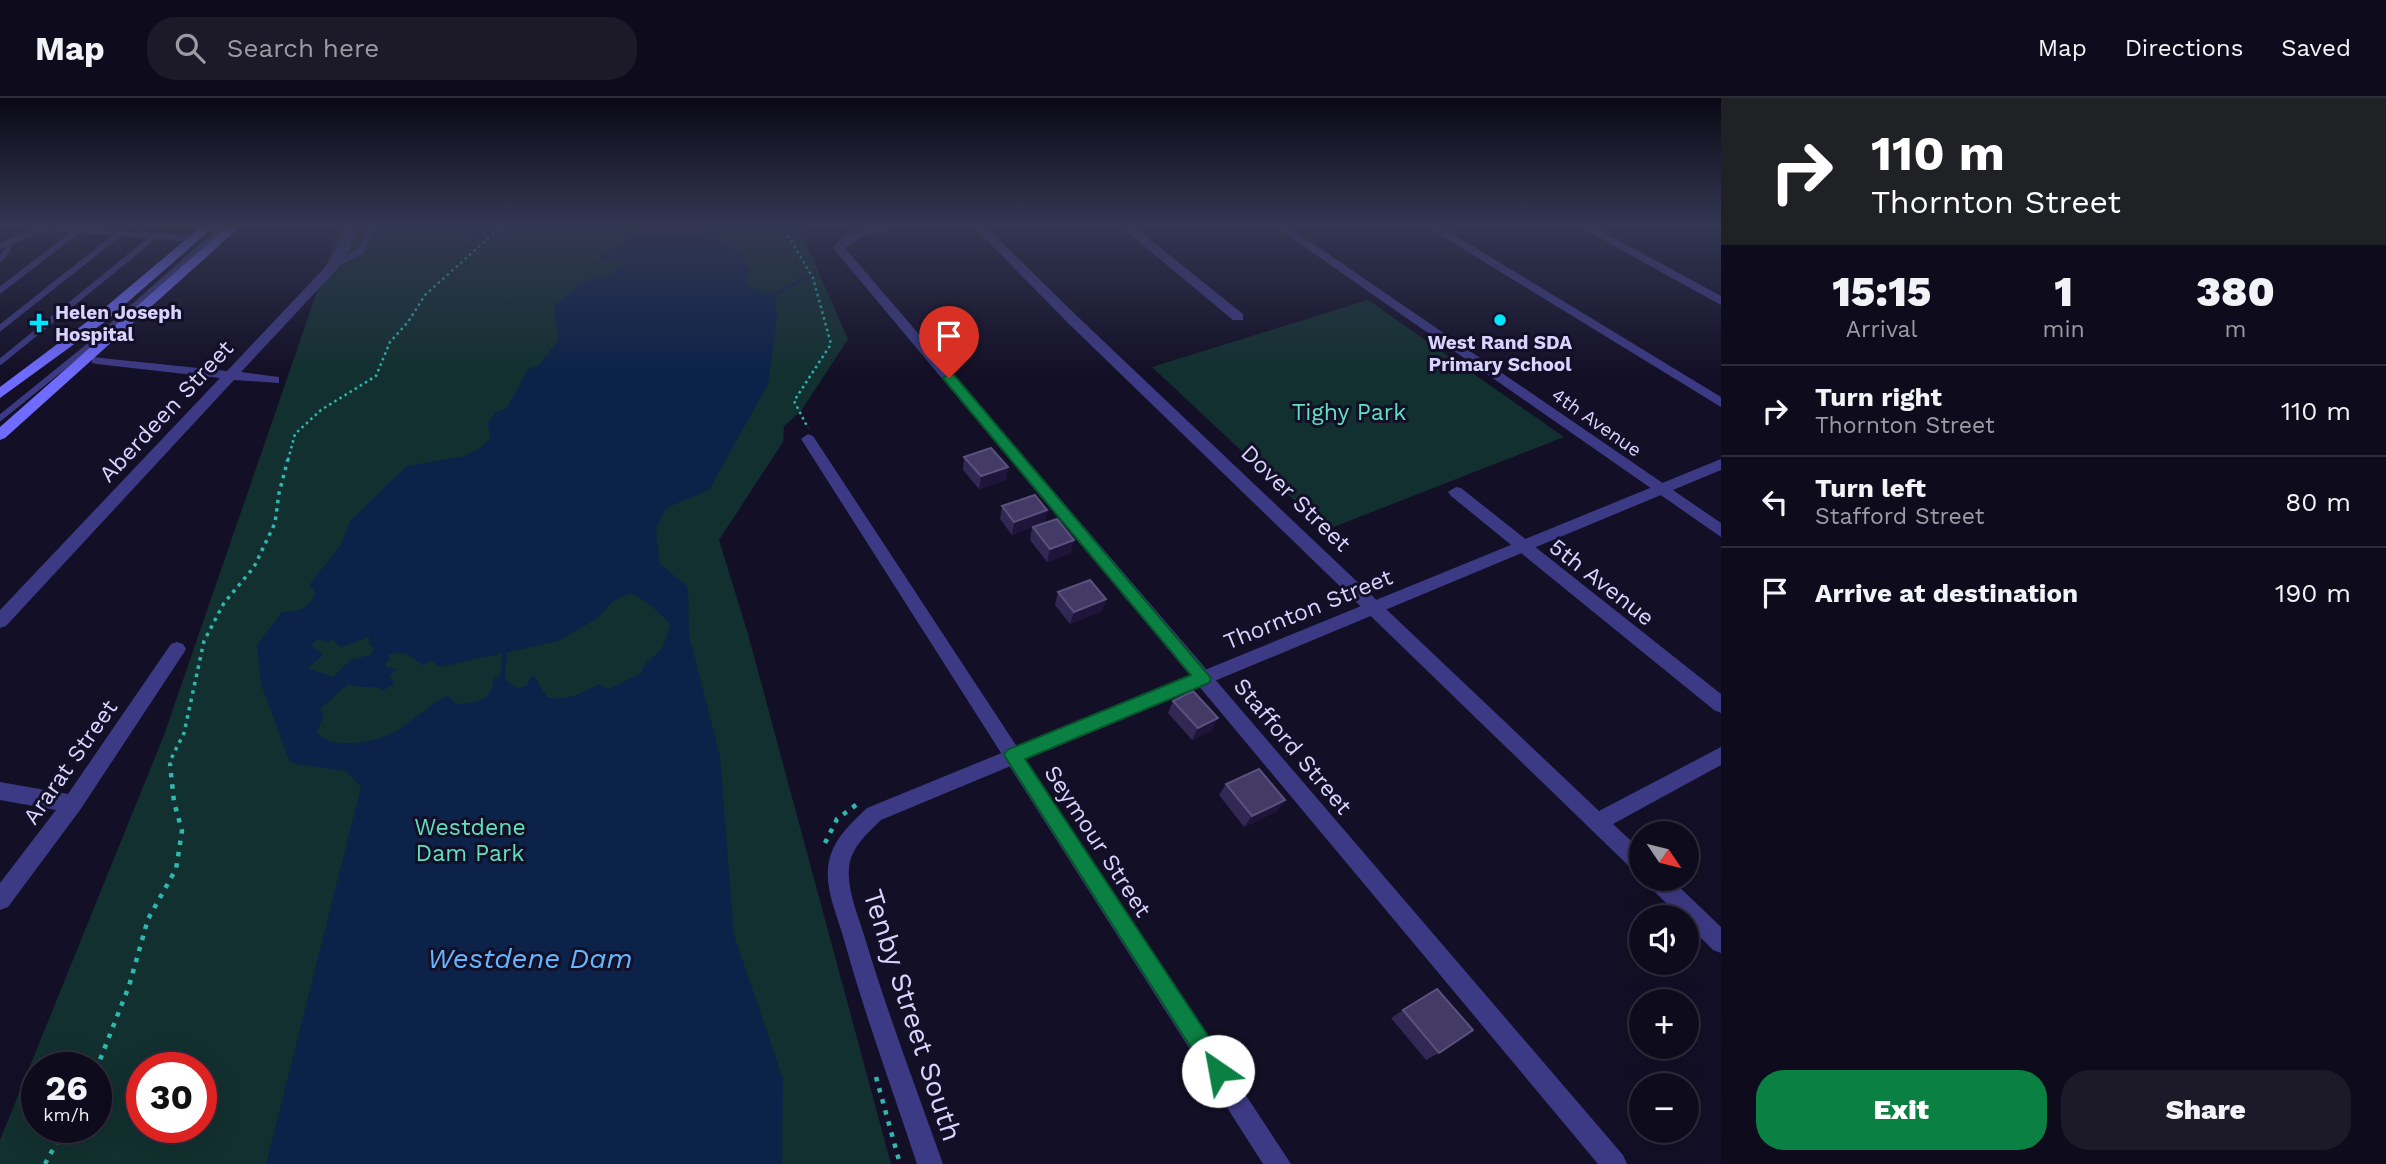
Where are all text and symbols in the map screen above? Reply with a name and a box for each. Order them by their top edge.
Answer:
search box [147,17,637,80]
text: Map [35,29,105,68]
icon: search [171,29,209,67]
text: Search here [227,33,379,63]
text: Map [2038,34,2087,62]
text: Directions [2125,34,2243,62]
text: Saved [2281,34,2351,62]
text: 110 m [1871,124,2005,182]
icon: right [1756,126,1847,217]
text: Thornton Street [1871,183,2121,221]
text: 15:15 [1832,267,1931,316]
text: 1 [2054,267,2073,316]
text: 380 [2196,267,2275,316]
place label: Helen Joseph Hospital [55,301,182,346]
pin [919,306,979,378]
marker: West Rand SDA Primary School [1492,312,1508,328]
marker: Helen Joseph Hospital [29,313,49,333]
text: Arrival [1846,316,1918,343]
text: min [2043,316,2085,343]
text: m [2224,316,2246,343]
icon: arrive [930,317,968,355]
place label: West Rand SDA Primary School [1428,331,1572,376]
street label: Aberdeen Street [94,335,239,488]
text: Turn right [1815,382,1942,412]
street label: 4th Avenue [1547,383,1646,462]
icon: right [1756,392,1794,430]
text: 110 m [2281,396,2351,426]
park label: Tighy Park [1292,399,1406,426]
text: Thornton Street [1815,412,1995,439]
street label: Dover Street [1235,439,1356,557]
text: Turn left [1815,473,1926,503]
icon: left [1756,483,1794,521]
text: 80 m [2285,487,2351,517]
text: Stafford Street [1815,503,1984,530]
street label: 5th Avenue [1544,533,1659,632]
street label: Thornton Street [1220,563,1397,656]
icon: arrive [1756,574,1794,612]
text: Arrive at destination [1815,578,2078,608]
text: 190 m [2275,578,2351,608]
street label: Stafford Street [1228,673,1358,820]
street label: Ararat Street [18,695,123,830]
street label: Seymour Street [1039,760,1157,922]
park label: Westdene Dam Park [414,814,526,867]
north arrow [1629,821,1699,891]
map controls [1629,821,1699,1143]
street label: Tenby Street South [856,885,969,1145]
button: sound [1629,905,1699,975]
water label: Westdene Dam [427,942,633,975]
button: + [1629,989,1699,1059]
position arrow [1181,1034,1255,1108]
speed limit sign: 30 [126,1052,217,1143]
text: 26 [45,1067,88,1109]
button: Exit [1756,1070,2047,1150]
button: Share [2061,1070,2351,1150]
button: − [1629,1073,1699,1143]
text: km/h [43,1104,90,1125]

